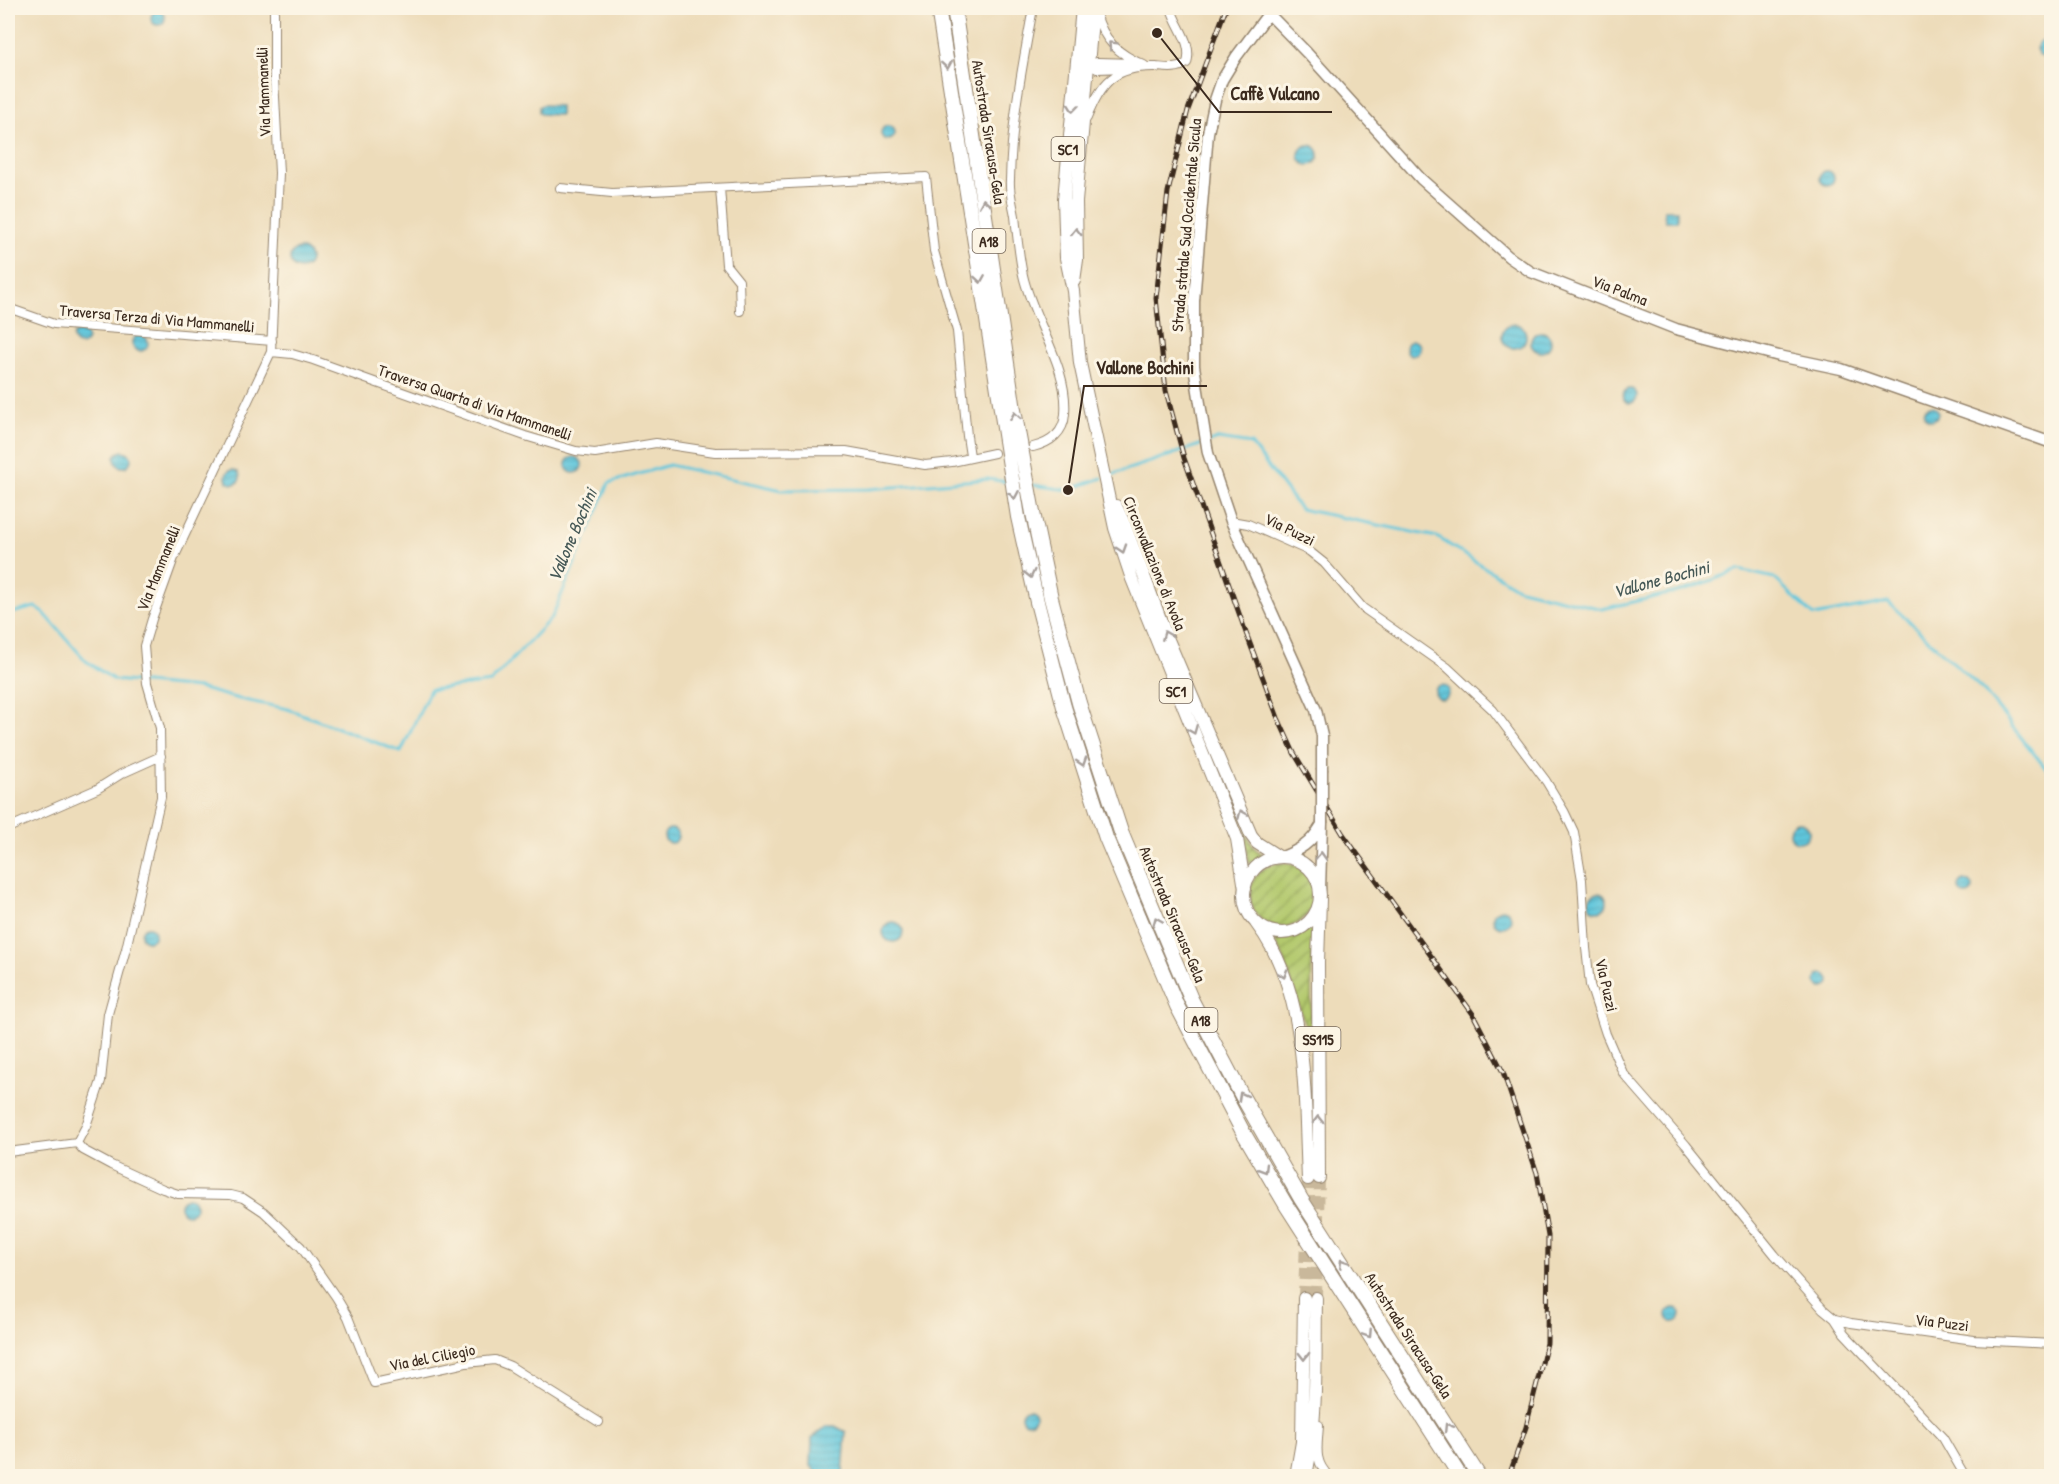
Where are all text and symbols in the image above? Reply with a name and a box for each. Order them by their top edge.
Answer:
one-way arrow [1109,41,1120,52]
street label: Via Mammanelli [250,46,276,138]
street label: Autostrada Siracusa-Gela [967,58,1011,206]
one-way arrow [941,61,953,70]
callout: Caffè Vulcano [1219,76,1332,112]
text: Caffè Vulcano [1230,81,1320,106]
one-way arrow [1067,103,1080,112]
street label: Strada statale Sud Occidentale Sicula [1166,117,1206,333]
road number: SC1 [1052,137,1084,161]
one-way arrow [978,198,990,207]
one-way arrow [1070,228,1082,237]
road number: A18 [972,229,1006,253]
street label: Via Palma [1589,269,1651,311]
one-way arrow [973,273,986,283]
street label: Traversa Terza di Via Mammanelli [59,299,255,337]
callout: Vallone Bochini [1084,350,1207,386]
text: Vallone Bochini [1096,355,1194,380]
street label: Traversa Quarta di Via Mammanelli [375,358,575,446]
one-way arrow [1010,412,1022,421]
water label: Vallone Bochini [541,483,604,585]
one-way arrow [1007,490,1020,500]
street label: Circonvallazione di Avola [1118,493,1192,633]
street label: Via Puzzi [1261,507,1319,551]
street label: Via Mammanelli [131,522,185,614]
one-way arrow [1115,543,1127,554]
water label: Vallone Bochini [1610,554,1714,604]
one-way arrow [1023,568,1036,578]
one-way arrow [1161,630,1173,641]
road number: SC1 [1160,679,1192,703]
one-way arrow [1186,724,1198,735]
one-way arrow [1074,756,1087,767]
one-way arrow [1237,810,1249,821]
street label: Autostrada Siracusa-Gela [1134,843,1212,985]
one-way arrow [1315,852,1327,861]
one-way arrow [1152,916,1164,927]
street label: Via Puzzi [1590,956,1624,1014]
one-way arrow [1276,968,1288,979]
road number: A18 [1184,1008,1218,1032]
road number: SS115 [1296,1027,1340,1051]
one-way arrow [1238,1092,1249,1102]
one-way arrow [1312,1115,1324,1124]
one-way arrow [1257,1162,1269,1173]
one-way arrow [1338,1259,1350,1269]
street label: Autostrada Siracusa-Gela [1360,1268,1458,1402]
street label: Via Puzzi [1914,1308,1970,1336]
one-way arrow [1360,1328,1372,1338]
street label: Via del Ciliegio [387,1338,477,1376]
one-way arrow [1298,1352,1310,1361]
one-way arrow [1444,1423,1456,1433]

